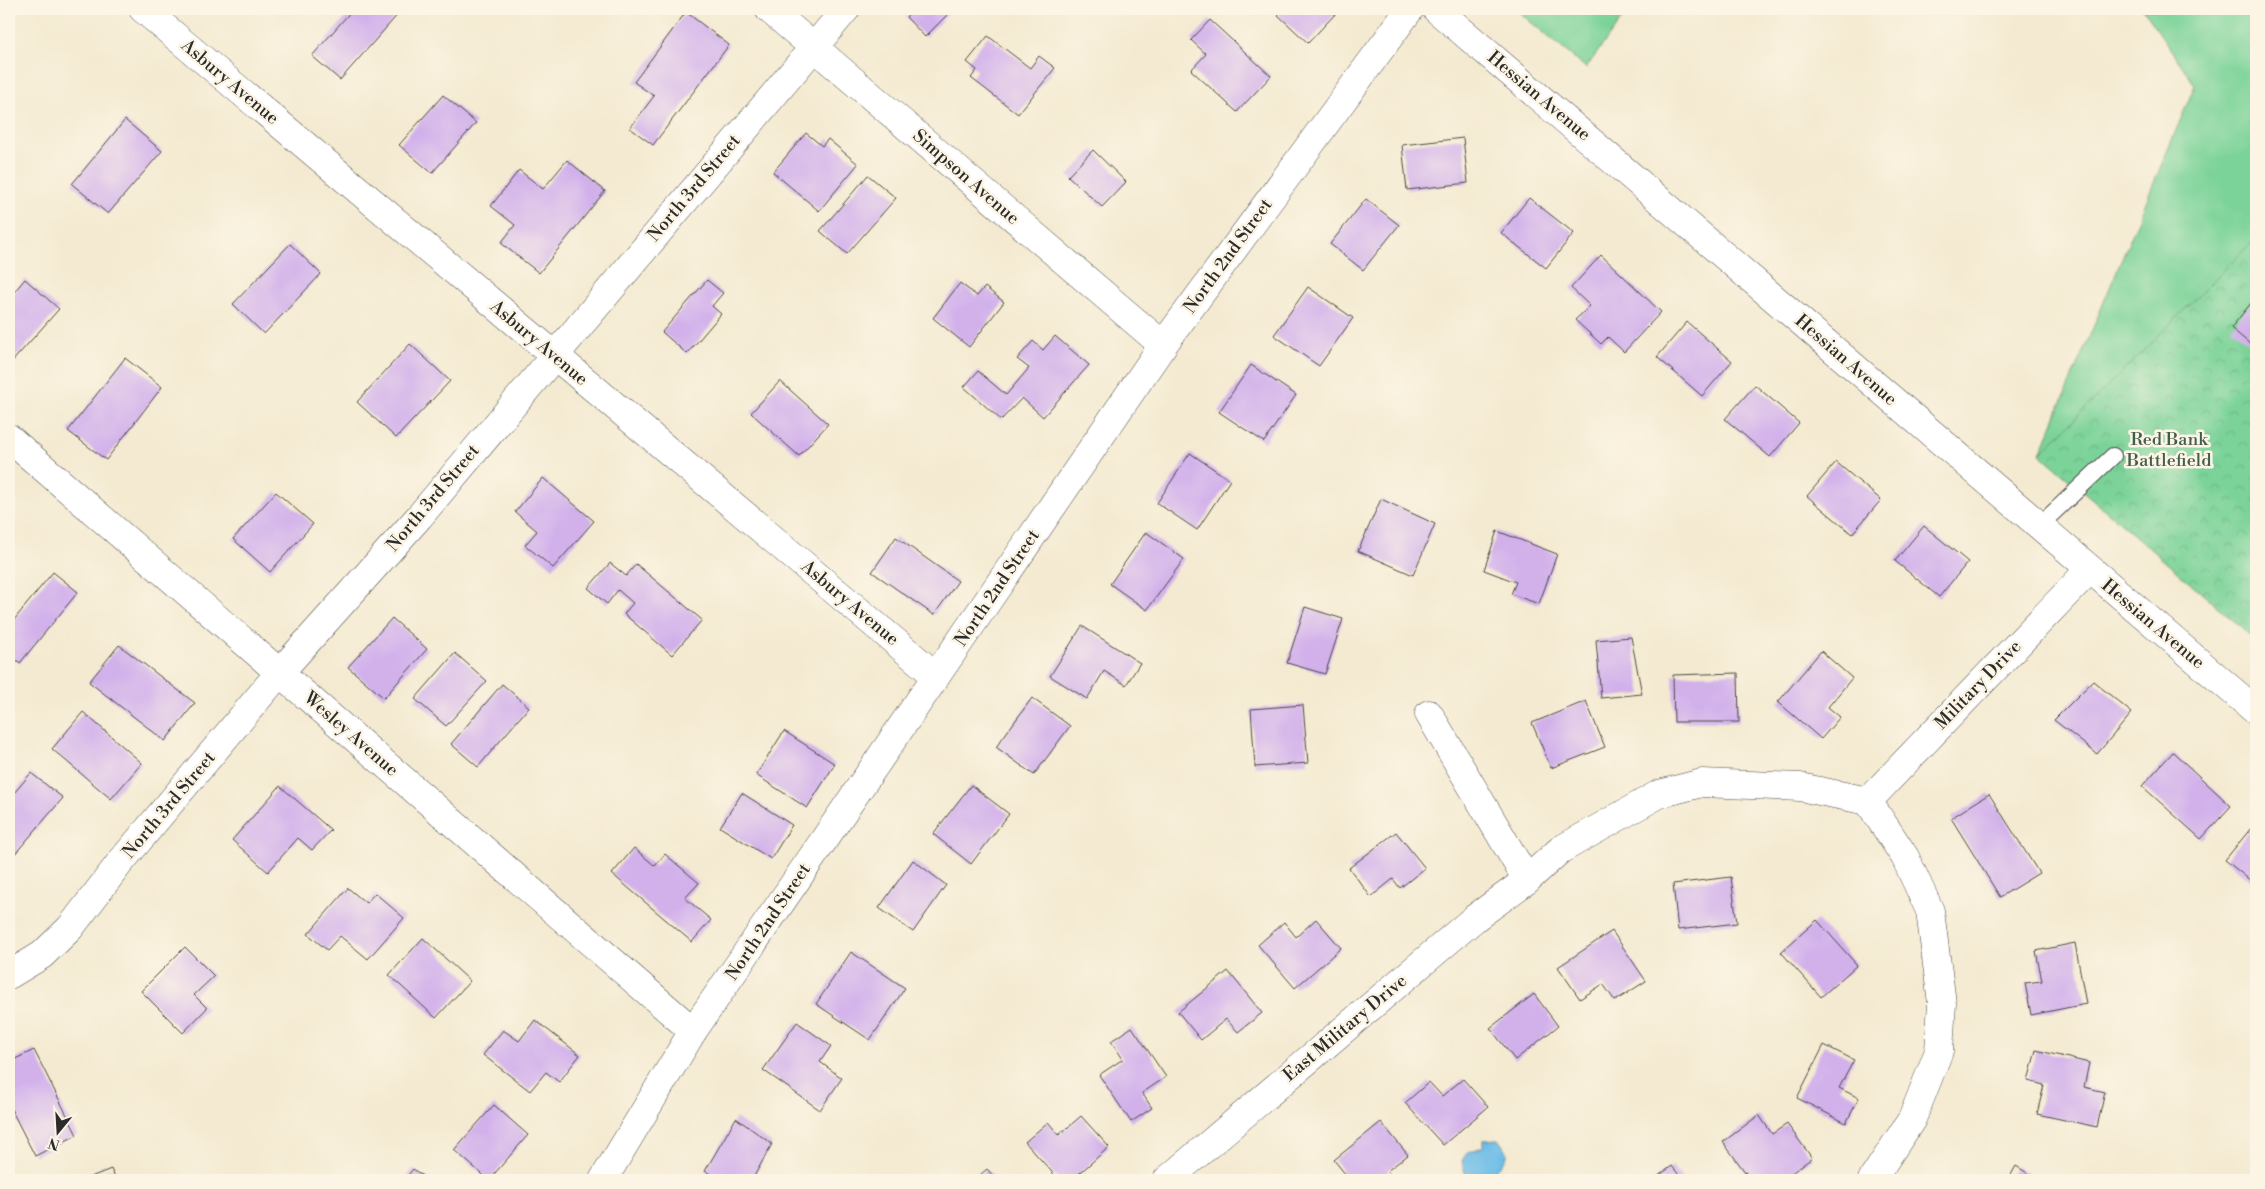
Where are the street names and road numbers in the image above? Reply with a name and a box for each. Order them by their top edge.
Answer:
street label: Asbury Avenue [176,34,284,130]
street label: Hessian Avenue [1483,46,1595,146]
street label: Simpson Avenue [908,124,1024,230]
street label: North 3rd Street [642,129,746,246]
street label: North 2nd Street [1179,194,1278,318]
street label: Asbury Avenue [485,295,593,391]
street label: Hessian Avenue [1790,309,1902,411]
street label: North 3rd Street [381,439,485,556]
street label: North 2nd Street [949,525,1045,651]
street label: Asbury Avenue [796,555,904,651]
street label: Hessian Avenue [2097,574,2209,674]
street label: Military Drive [1930,636,2026,734]
street label: Wesley Avenue [298,686,403,781]
street label: North 3rd Street [117,746,221,863]
street label: North 2nd Street [720,859,816,985]
street label: East Military Drive [1278,969,1412,1087]

